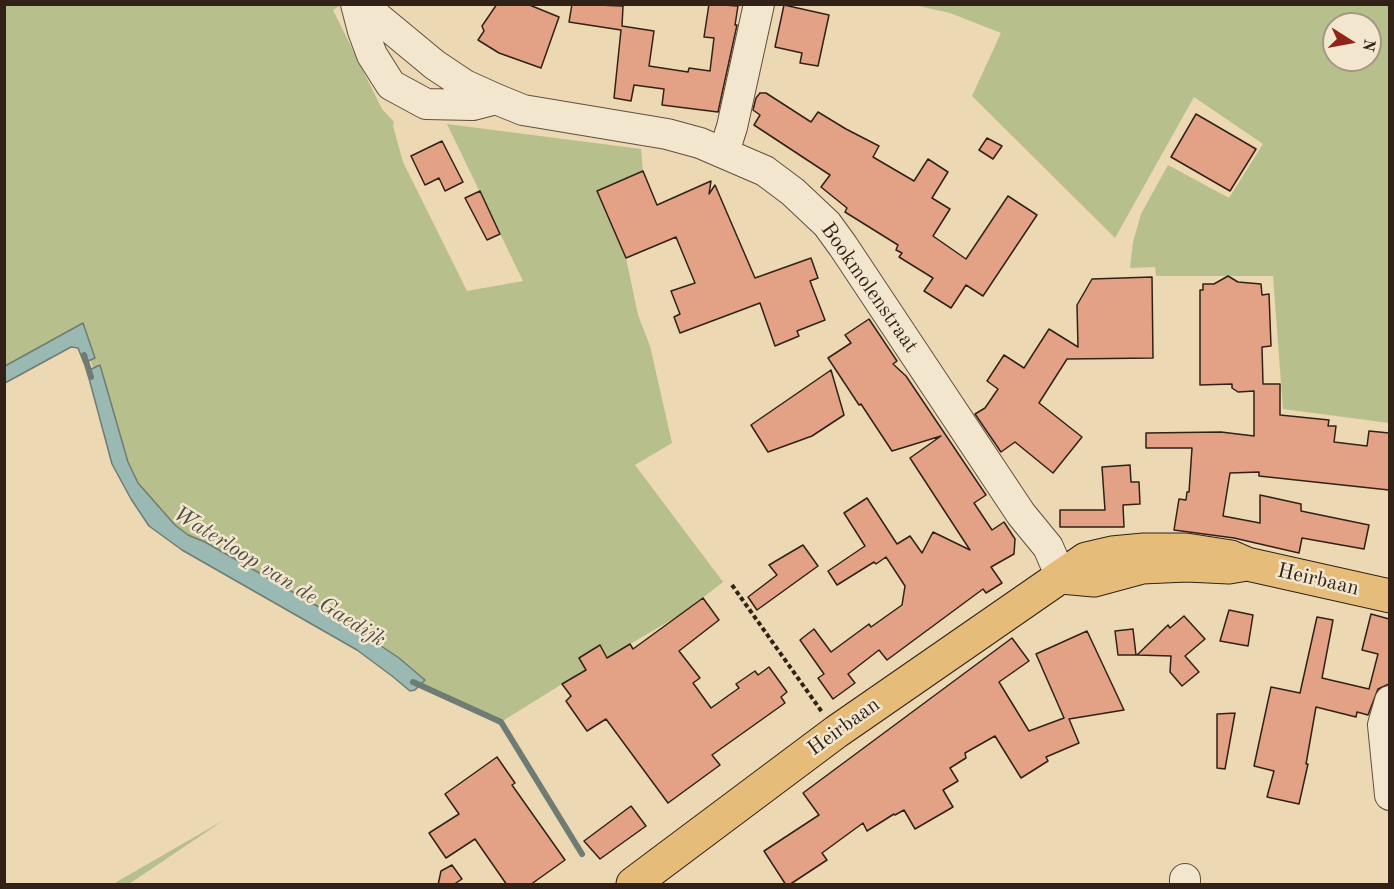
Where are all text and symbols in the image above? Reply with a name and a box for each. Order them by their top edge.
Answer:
north arrow [1322,12,1382,72]
text: N [1359,38,1377,53]
street label: Bookmolenstraat [815,218,923,358]
water label: Waterloop van de Gaedijk [168,501,390,653]
street label: Heirbaan [1275,558,1361,602]
street label: Heirbaan [803,692,885,762]

